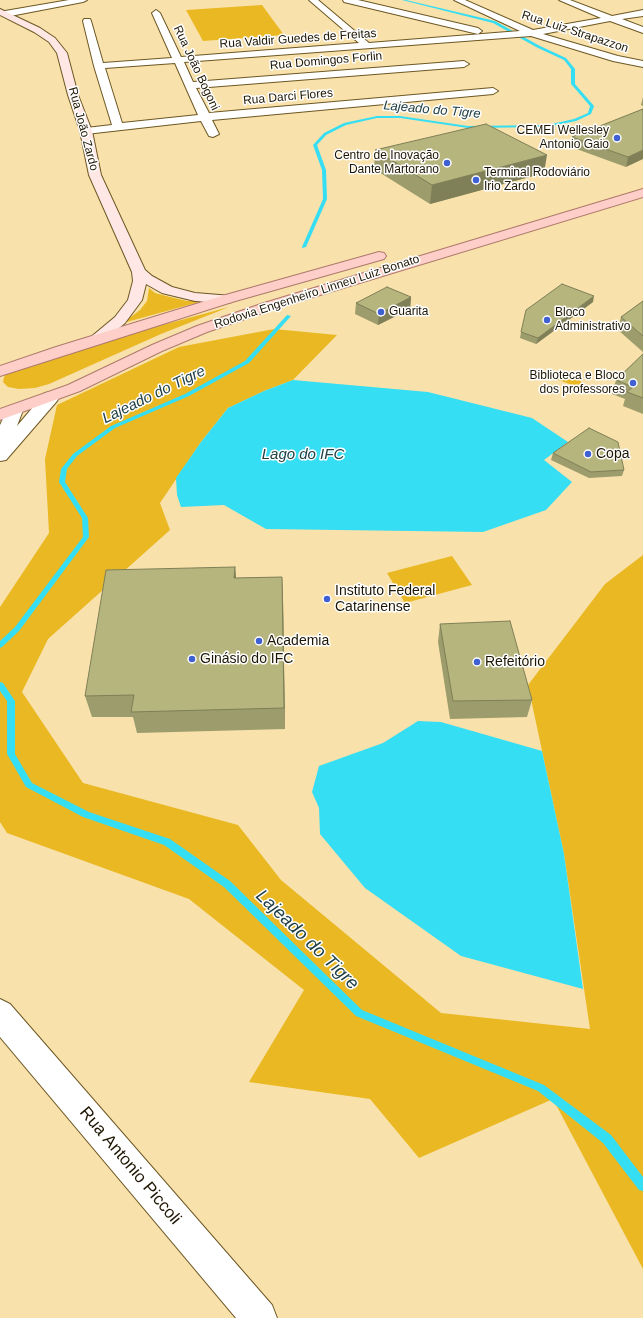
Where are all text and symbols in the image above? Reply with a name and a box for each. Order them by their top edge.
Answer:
street label: Rua Luiz Strapazzon [520,8,630,56]
street label: Rua João Bogoni [170,23,222,113]
street label: Rua Valdir Guedes de Freitas [219,26,377,52]
street label: Rua Domingos Forlin [269,49,383,73]
street label: Rua João Zardo [65,86,101,172]
street label: Rua Darci Flores [243,86,333,108]
water label: Lajeado do Tigre [383,98,481,122]
place label: CEMEI Wellesley Antonio Gaio [517,124,609,152]
marker: CEMEI Wellesley Antonio Gaio [612,133,622,143]
place label: Centro de Inovação Dante Martorano [334,149,439,177]
marker: Centro de Inovação Dante Martorano [442,158,452,168]
place label: Terminal Rodoviário Irio Zardo [484,166,590,194]
marker: Terminal Rodoviário Irio Zardo [471,175,481,185]
street label: Rodovia Engenheiro Linneu Luiz Bonato [213,252,421,332]
place label: Guarita [389,305,428,319]
place label: Bloco Administrativo [555,306,630,334]
marker: Guarita [376,307,386,317]
marker: Bloco Administrativo [542,315,552,325]
water label: Lajeado do Tigre [100,362,208,428]
place label: Biblioteca e Bloco dos professores [530,369,625,397]
marker: Biblioteca e Bloco dos professores [628,378,638,388]
water label: Lago do IFC [262,446,344,464]
place label: Copa [596,446,629,462]
marker: Copa [583,449,593,459]
place label: Instituto Federal Catarinense [335,583,435,616]
marker: Instituto Federal Catarinense [322,594,332,604]
place label: Academia [267,633,329,649]
marker: Academia [254,636,264,646]
place label: Ginásio do IFC [200,651,293,667]
marker: Ginásio do IFC [187,654,197,664]
place label: Refeitório [485,654,545,670]
marker: Refeitório [472,657,482,667]
water label: Lajeado do Tigre [251,885,363,995]
street label: Rua Antonio Piccoli [75,1103,185,1229]

